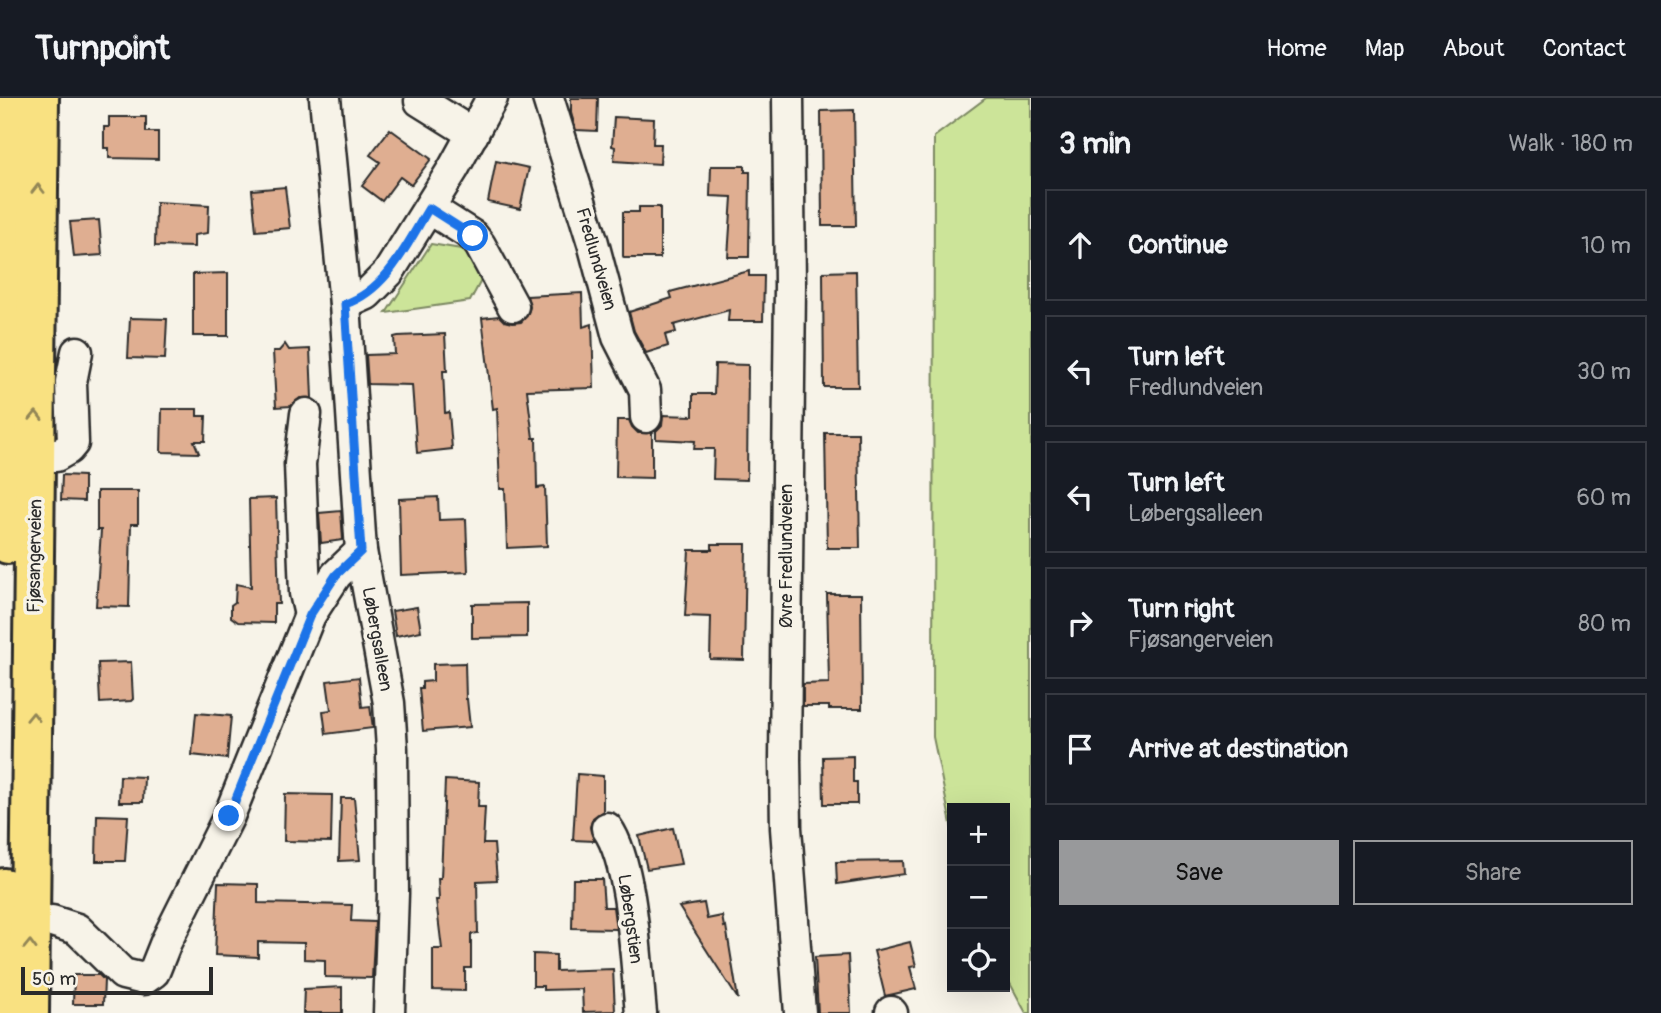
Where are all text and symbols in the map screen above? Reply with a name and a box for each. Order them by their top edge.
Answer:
text: Turnpoint [35,28,170,69]
text: Home [1266,34,1327,63]
text: Map [1365,34,1405,63]
text: About [1443,34,1505,63]
text: Contact [1543,34,1626,63]
text: 3 min [1059,125,1131,162]
text: Walk · 180 m [1508,129,1633,158]
one-way arrow [30,183,46,194]
street label: Fredlundveien [570,205,622,313]
route start [457,220,488,251]
icon: ahead [1061,226,1099,264]
text: Continue [1128,229,1228,261]
text: 10 m [1581,231,1631,260]
text: Turn left [1128,341,1224,373]
icon: left [1061,352,1099,390]
text: 30 m [1577,357,1631,386]
text: Fredlundveien [1128,373,1263,402]
one-way arrow [29,411,44,422]
text: Turn left [1128,467,1224,499]
icon: left [1061,478,1099,516]
text: 60 m [1576,483,1631,512]
street label: Øvre Fredlundveien [775,484,798,628]
street label: Fjøsangerveien [23,499,47,613]
text: Løbergsalleen [1128,499,1263,528]
street label: Løbergsalleen [357,585,397,693]
text: Turn right [1128,593,1234,625]
icon: right [1061,604,1099,642]
text: 80 m [1578,609,1631,638]
text: Fjøsangerveien [1128,625,1274,654]
one-way arrow [25,712,41,722]
icon: arrive [1061,730,1099,768]
text: Arrive at destination [1128,733,1348,765]
route end [213,800,244,831]
map controls [947,803,1010,992]
button: + [947,803,1010,866]
button: Save [1059,840,1339,905]
button: Share [1353,840,1633,905]
button: − [947,866,1010,929]
street label: Løbergstien [612,873,648,965]
button: locate [947,929,1010,992]
one-way arrow [22,939,38,950]
scale bar [21,964,214,996]
text: 50 m [32,967,76,991]

